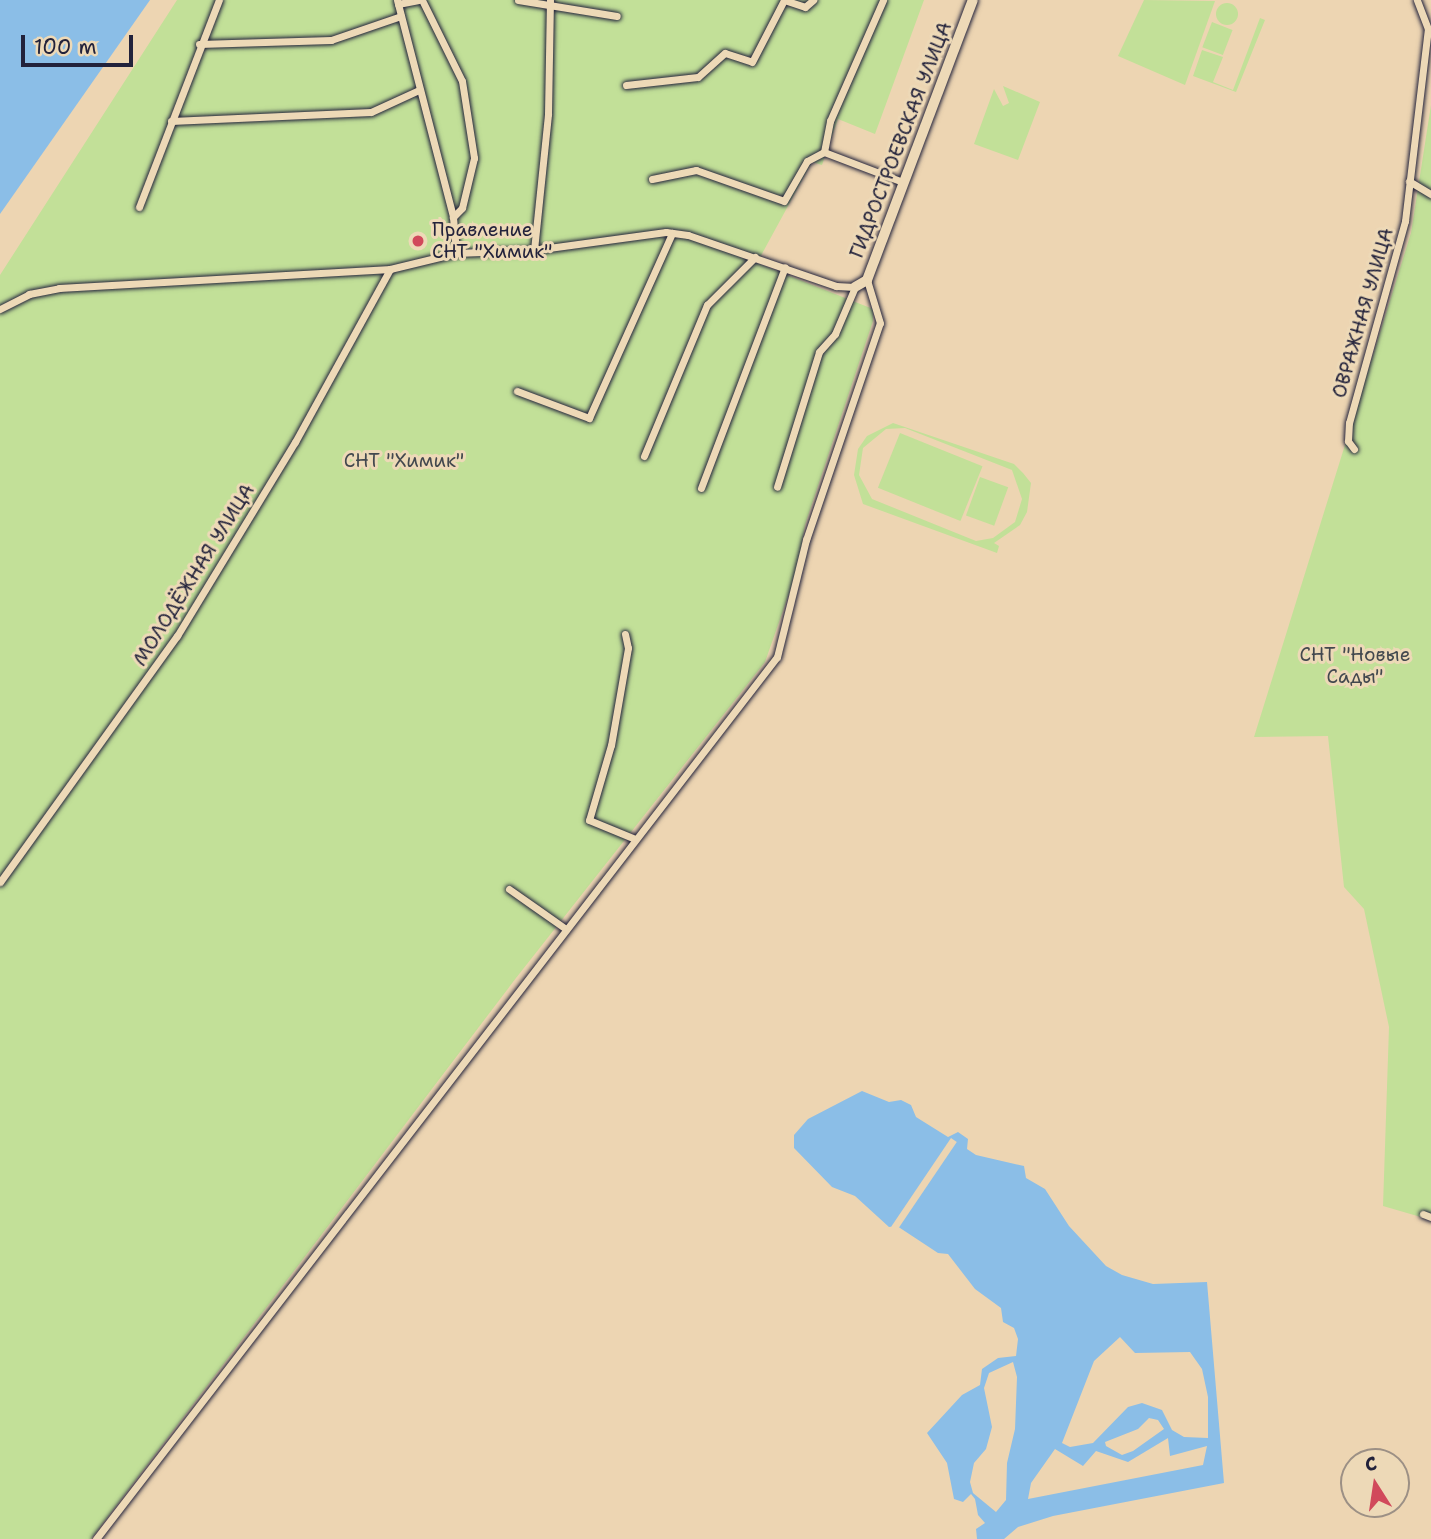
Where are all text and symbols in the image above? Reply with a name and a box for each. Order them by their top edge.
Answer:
street label: ГИДРОСТРОЕВСКАЯ УЛИЦА [845,19,957,261]
scale bar [24,21,136,65]
text: 100 m [34,33,97,61]
place label: Правление СНТ "Химик" [432,219,552,263]
street label: ОВРАЖНАЯ УЛИЦА [1328,225,1398,401]
marker: Правление СНТ "Химик" [410,233,426,249]
park label: СНТ "Химик" [344,450,464,472]
street label: МОЛОДЁЖНАЯ УЛИЦА [129,480,259,670]
park label: СНТ "Новые Сады" [1300,644,1410,688]
north arrow [1340,1448,1410,1518]
text: С [1363,1450,1379,1477]

